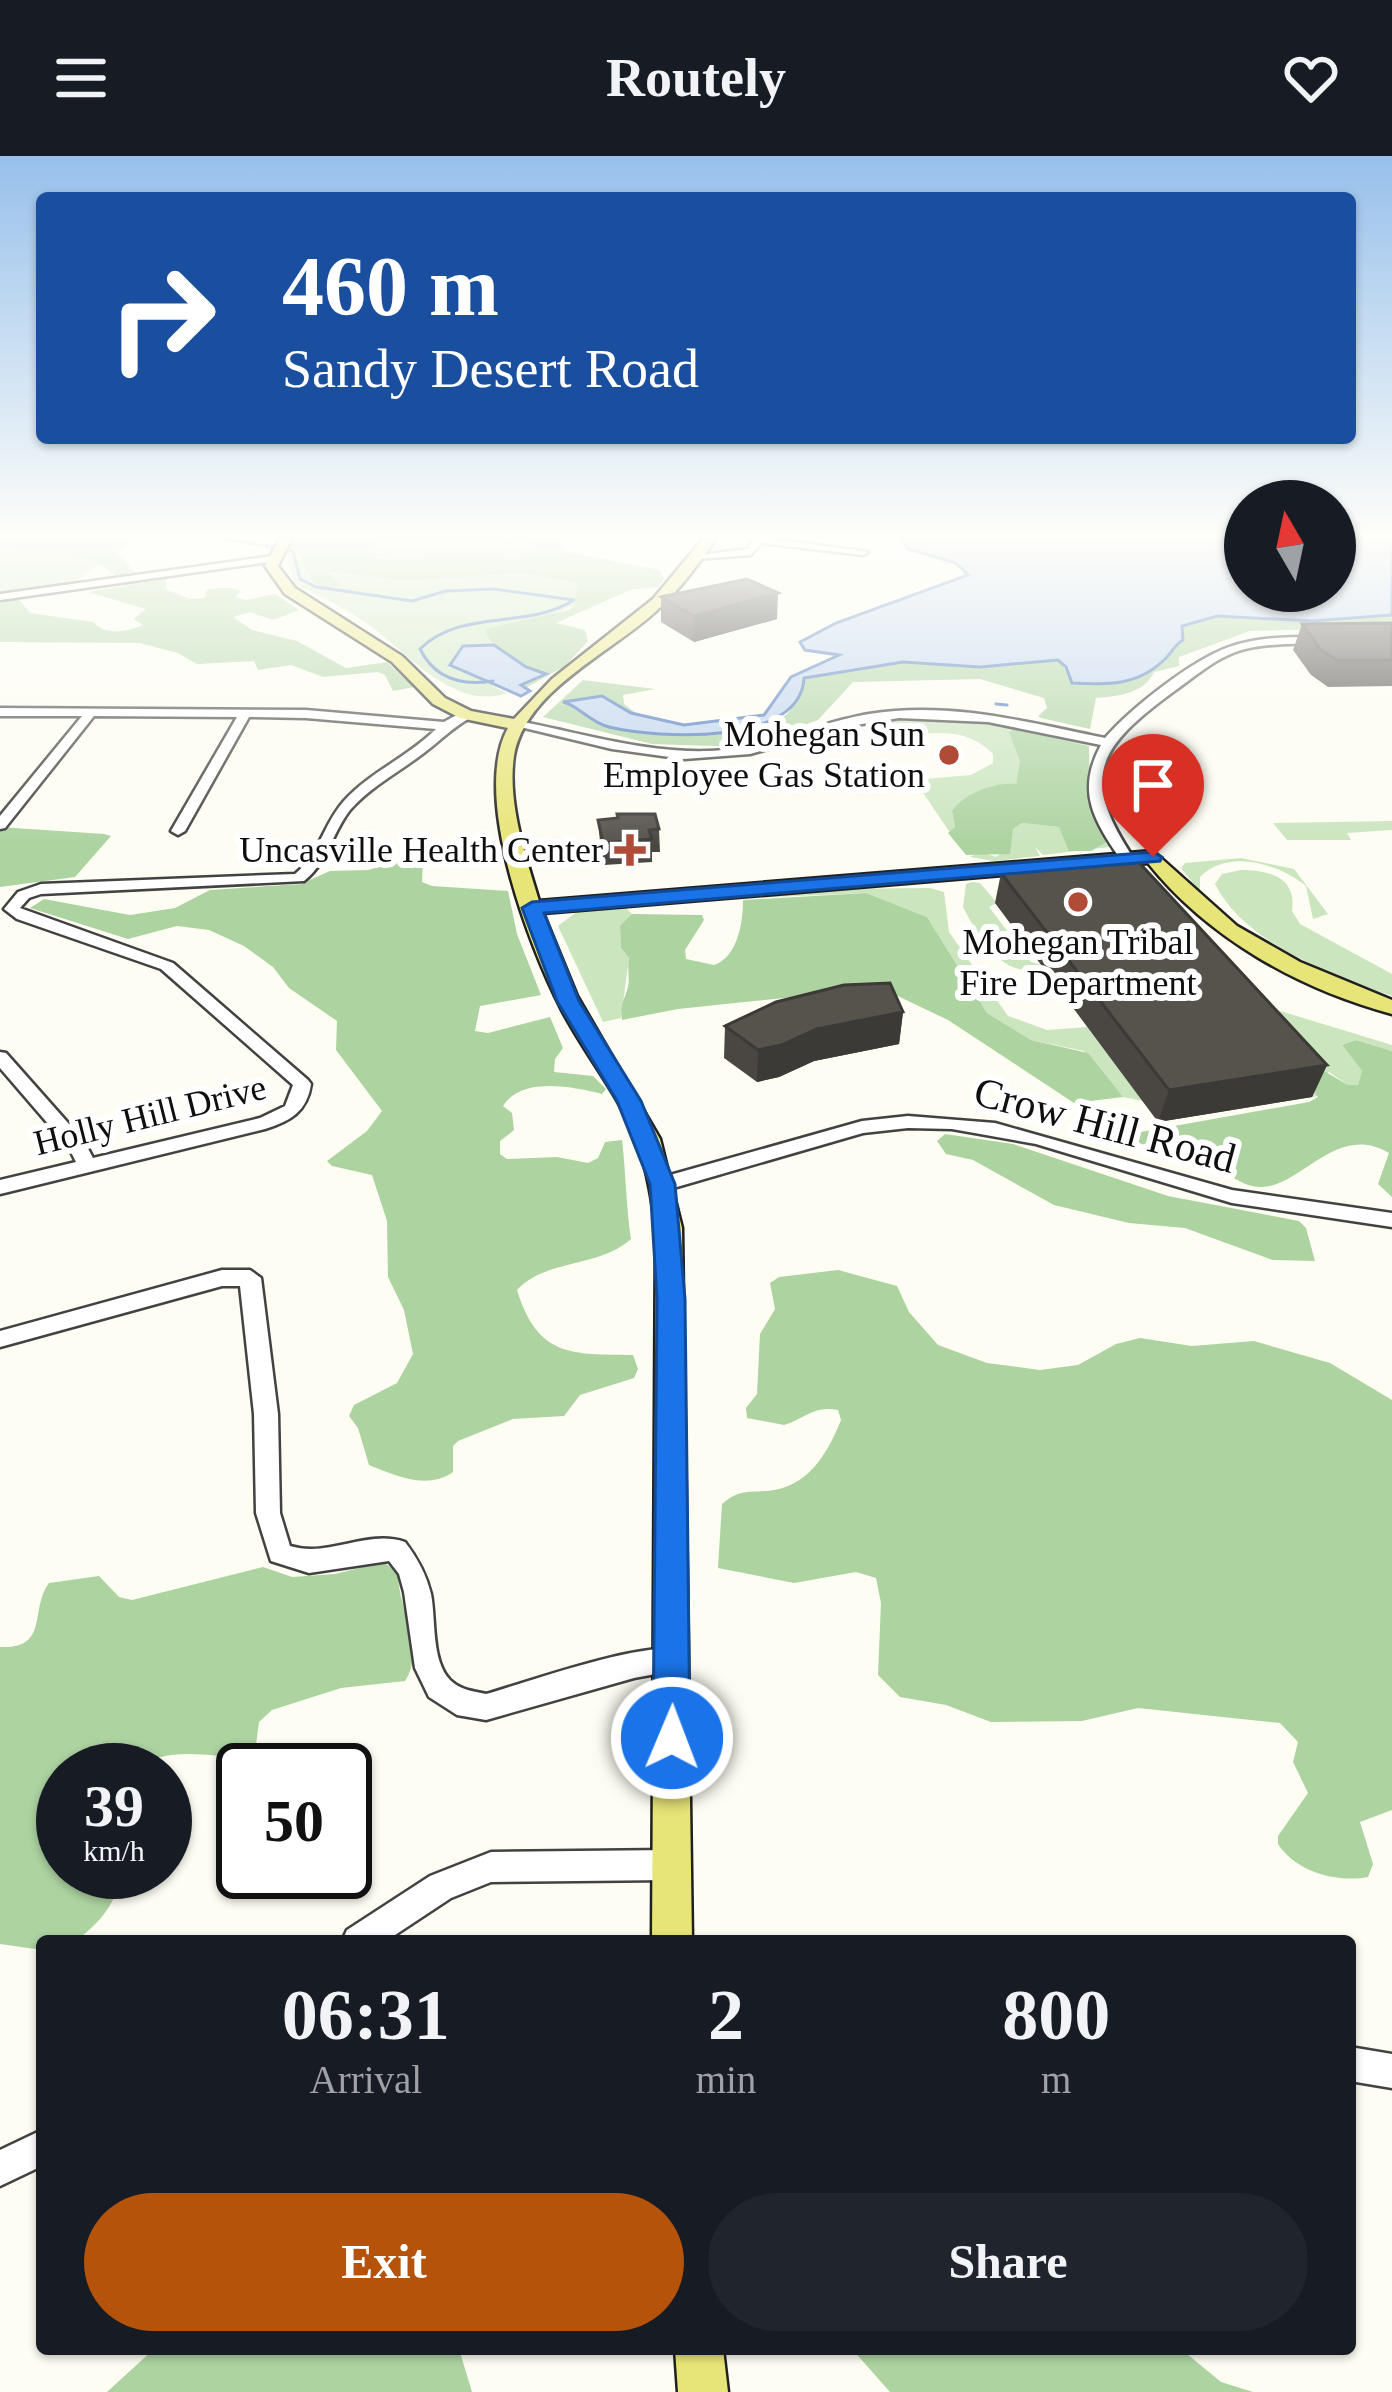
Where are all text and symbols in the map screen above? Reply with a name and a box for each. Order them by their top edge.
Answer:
icon: menu [48,45,114,111]
icon: heart [1278,45,1344,111]
text: Routely [606,48,786,108]
icon: right [84,240,240,396]
text: 460 m [282,240,499,333]
text: Sandy Desert Road [282,339,699,399]
north arrow [1224,480,1356,612]
map controls [1224,480,1356,612]
place label: Mohegan Sun Employee Gas Station [603,714,925,795]
pin [1102,734,1204,857]
marker: Mohegan Sun Employee Gas Station [936,742,962,768]
icon: arrive [1120,752,1186,818]
place label: Uncasville Health Center [239,830,603,870]
marker: Uncasville Health Center [614,834,646,866]
marker: Mohegan Tribal Fire Department [1065,889,1091,915]
place label: Mohegan Tribal Fire Department [960,922,1196,1003]
street label: Holly Hill Drive [30,1067,270,1163]
street label: Crow Hill Road [969,1068,1241,1182]
position arrow [609,1675,735,1801]
speed limit sign: 50 [216,1743,372,1899]
text: 39 [84,1773,144,1839]
text: km/h [83,1834,145,1867]
text: 06:31 [282,1975,450,2055]
text: 2 [708,1975,744,2055]
text: 800 [1002,1975,1110,2055]
text: Arrival [310,2058,422,2101]
text: min [696,2058,756,2101]
text: m [1041,2058,1071,2101]
button: Exit [84,2193,684,2331]
button: Share [708,2193,1308,2331]

